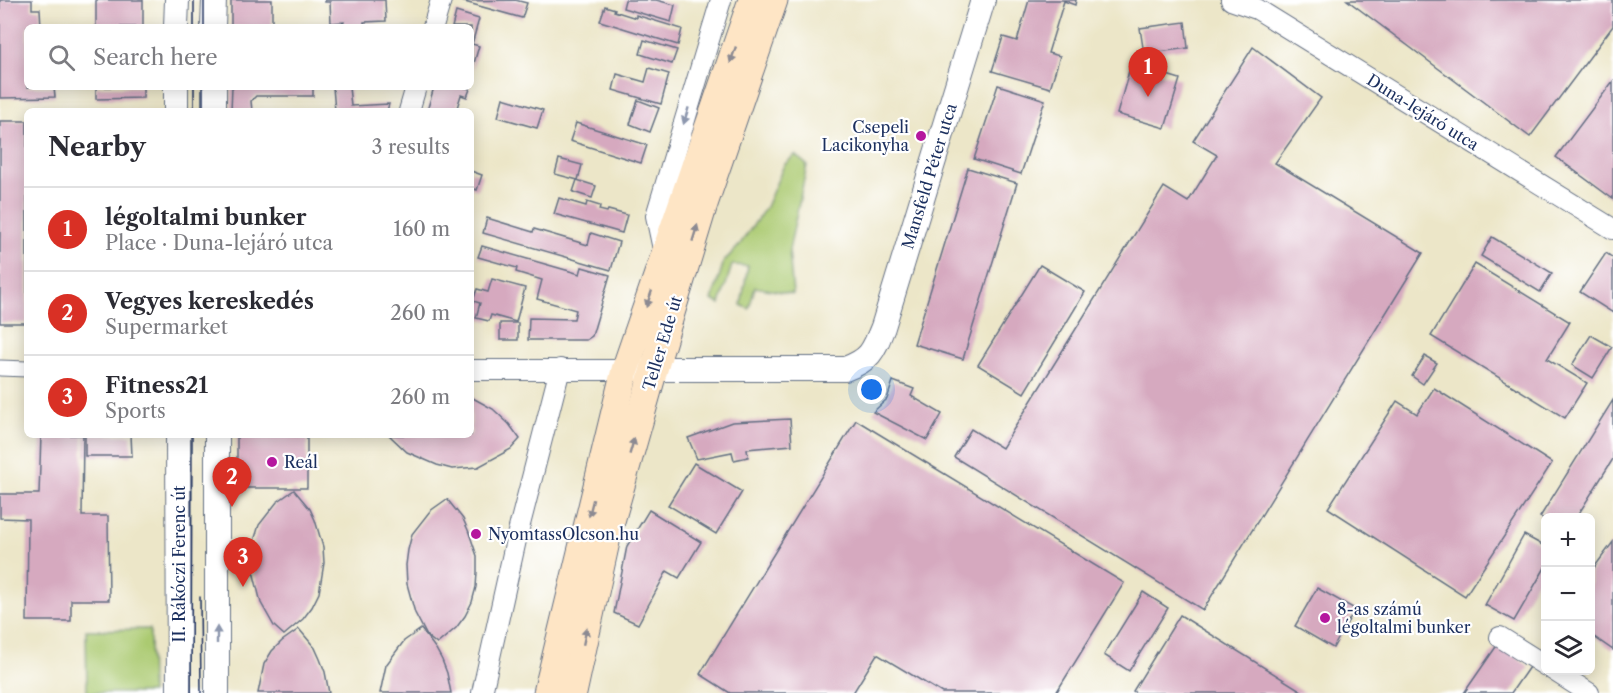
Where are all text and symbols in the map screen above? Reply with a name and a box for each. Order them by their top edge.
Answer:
search box [24,24,474,90]
icon: search [45,41,78,74]
text: Search here [93,44,218,71]
one-way arrow [727,46,737,64]
pin: 1 [1128,48,1168,97]
street label: Duna-lejáró utca [1363,70,1483,155]
street label: Mansfeld Péter utca [897,100,961,251]
one-way arrow [681,107,690,125]
place label: Csepeli Lacikonyha [822,117,910,155]
marker: Csepeli Lacikonyha [914,129,928,143]
text: Nearby [48,131,146,163]
text: 3 results [372,135,450,159]
text: légoltalmi bunker [105,204,307,231]
text: 1 [63,217,72,241]
text: 160 m [393,217,450,241]
one-way arrow [691,224,700,242]
text: Place · Duna-lejáró utca [105,231,333,255]
text: Vegyes kereskedés [105,288,314,315]
one-way arrow [644,291,654,309]
street label: Teller Ede út [638,293,686,393]
text: 2 [62,301,73,325]
text: 260 m [390,301,450,325]
text: Supermarket [105,315,228,339]
text: Fitness21 [105,372,208,399]
your location [857,375,886,404]
text: 3 [62,385,73,409]
text: 260 m [390,385,450,409]
text: Sports [105,399,166,423]
one-way arrow [628,437,637,455]
place label: Reál [284,452,318,472]
marker: Reál [265,455,279,469]
pin: 2 [212,458,252,507]
street label: II. Rákóczi Ferenc út [169,485,189,642]
one-way arrow [585,499,595,517]
map controls [1541,513,1595,675]
button: + [1541,513,1595,567]
place label: NyomtassOlcson.hu [488,524,639,544]
marker: NyomtassOlcson.hu [469,527,483,541]
pin: 3 [224,538,262,587]
button: − [1541,567,1595,621]
place label: 8-as számú légoltalmi bunker [1337,599,1471,637]
marker: 8-as számú légoltalmi bunker [1318,611,1332,625]
button: layers [1541,621,1595,675]
one-way arrow [212,625,222,644]
one-way arrow [581,626,590,645]

